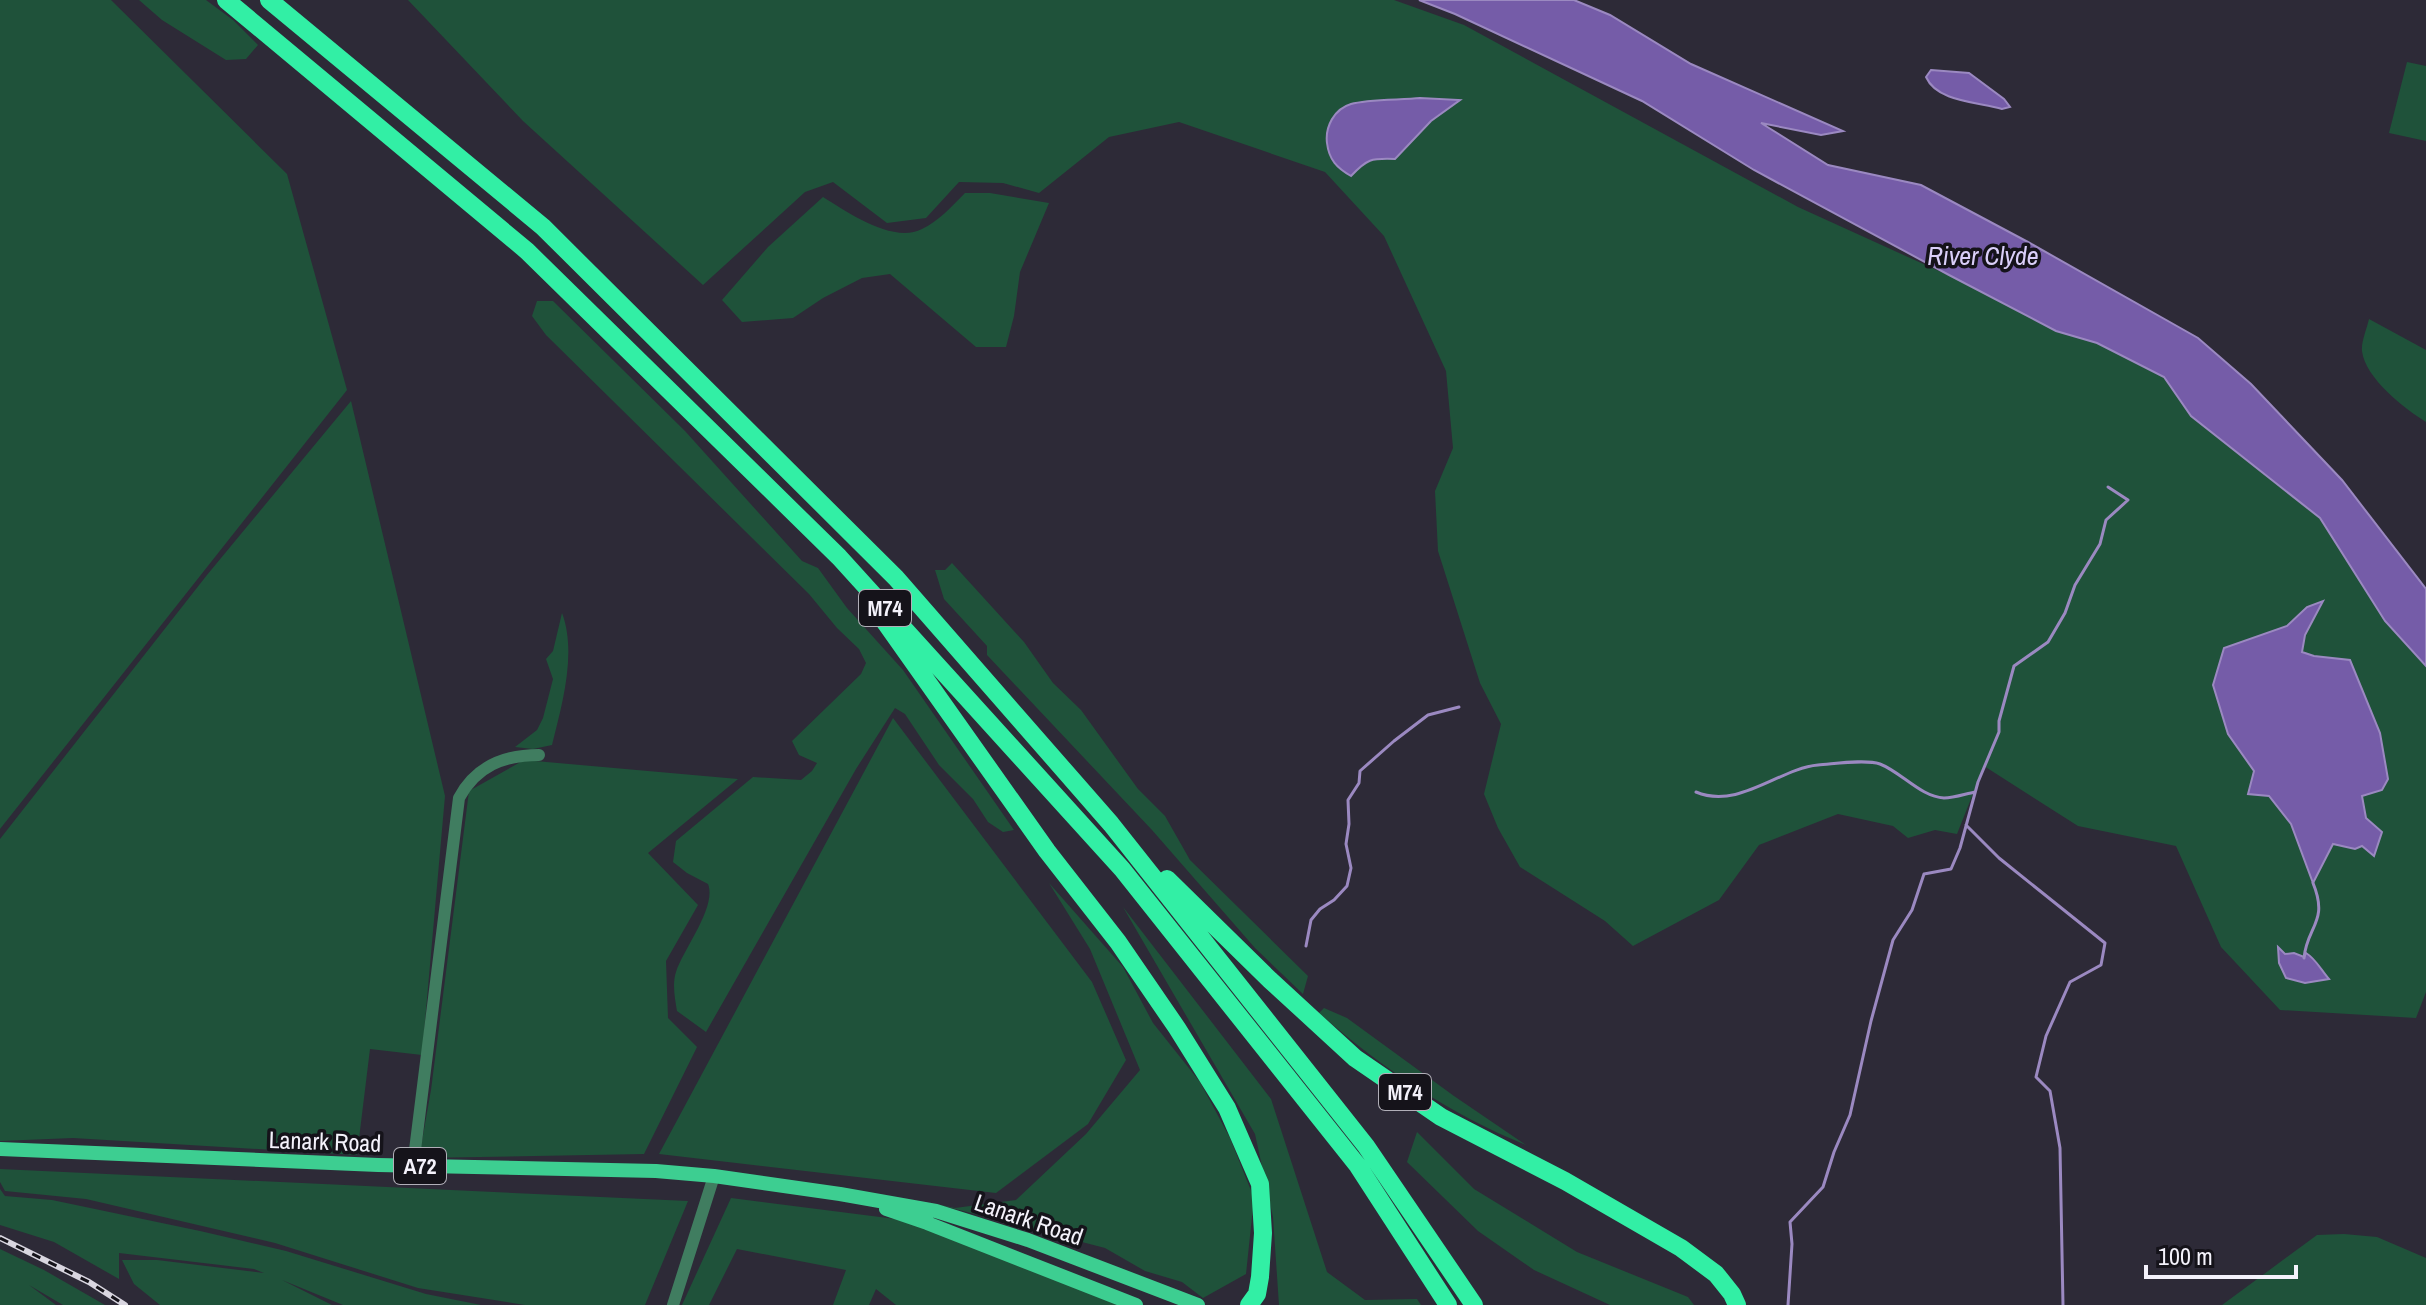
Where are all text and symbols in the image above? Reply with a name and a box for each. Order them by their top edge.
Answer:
water label: River Clyde [1927,238,2039,273]
road number: M74 [859,590,911,626]
road number: M74 [1379,1074,1431,1110]
street label: Lanark Road [268,1123,382,1159]
road number: A72 [394,1148,446,1184]
street label: Lanark Road [971,1186,1087,1252]
scale bar [2146,1229,2296,1279]
text: 100 m [2158,1240,2213,1272]

